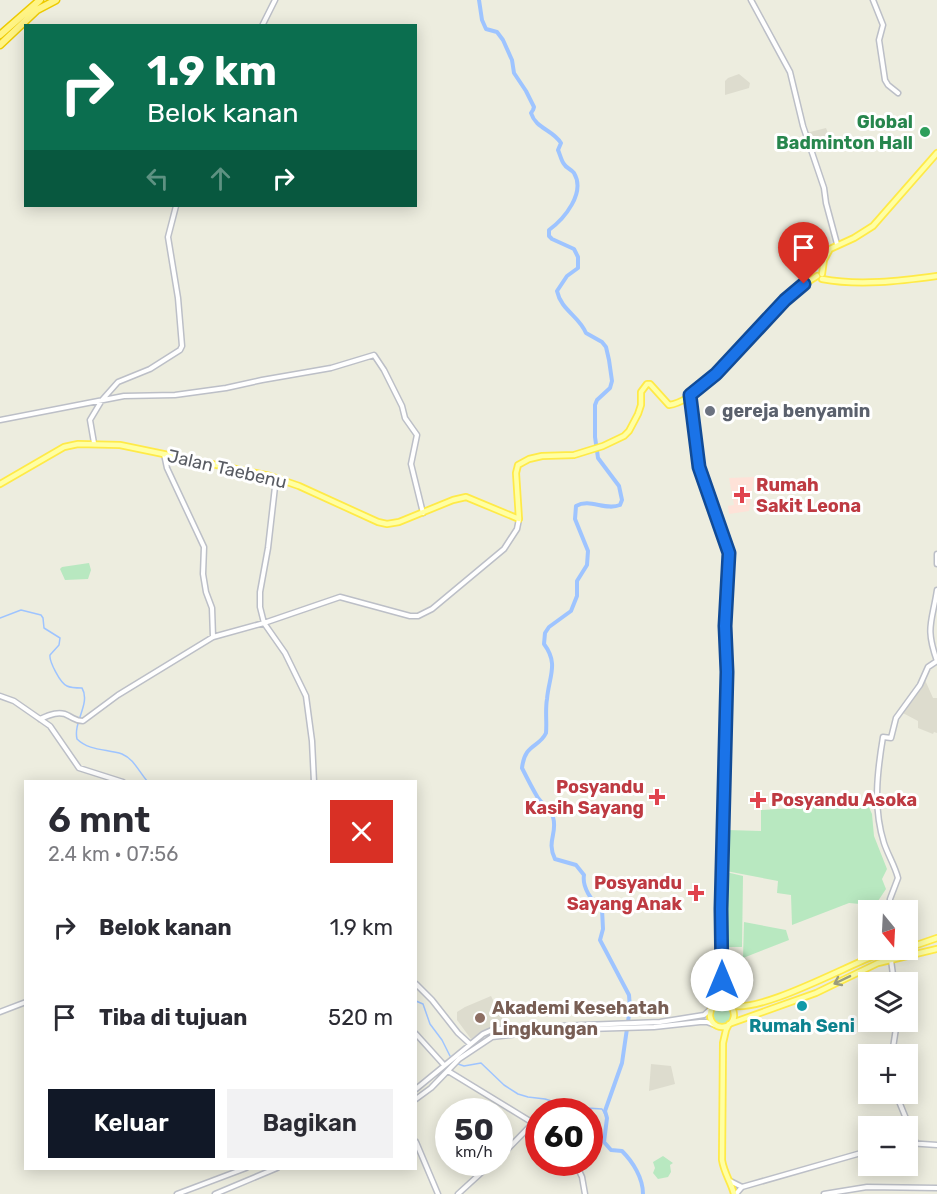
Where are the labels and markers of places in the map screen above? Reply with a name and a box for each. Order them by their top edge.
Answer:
place label: Global Badminton Hall [776,111,913,154]
marker: Global Badminton Hall [918,125,932,139]
pin [778,222,829,284]
place label: gereja benyamin [722,400,870,422]
marker: gereja benyamin [703,404,717,418]
place label: Rumah Sakit Leona [756,474,861,517]
marker: Rumah Sakit Leona [733,486,751,504]
place label: Posyandu Kasih Sayang [525,776,644,819]
marker: Posyandu Kasih Sayang [648,788,666,806]
place label: Posyandu Asoka [771,789,917,811]
marker: Posyandu Asoka [749,791,767,809]
place label: Posyandu Sayang Anak [567,872,682,915]
marker: Posyandu Sayang Anak [687,884,705,902]
place label: Akademi Kesehatah Lingkungan [492,997,669,1040]
marker: Rumah Seni [795,999,809,1013]
marker: Akademi Kesehatah Lingkungan [473,1011,487,1025]
place label: Rumah Seni [749,1015,855,1037]

